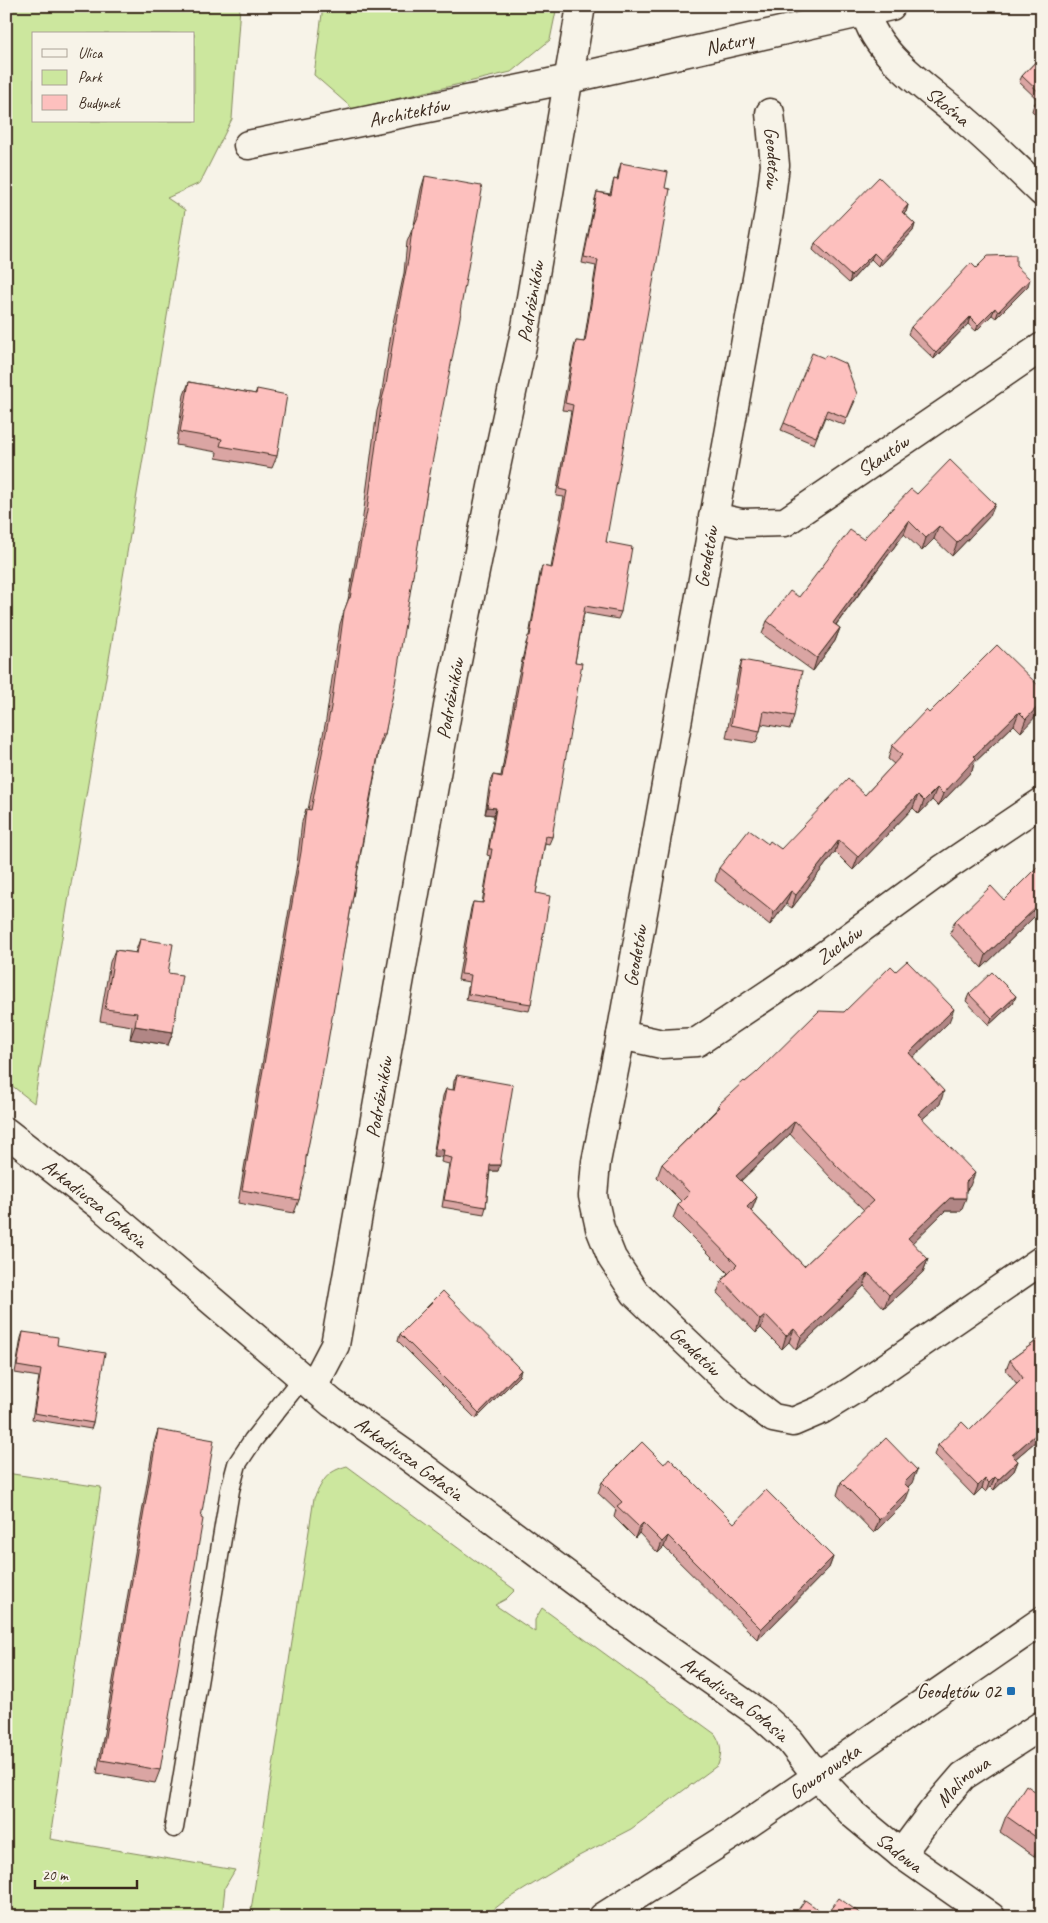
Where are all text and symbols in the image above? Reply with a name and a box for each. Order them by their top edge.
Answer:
street label: Natury [703,25,758,61]
legend [32,32,195,122]
text: Ulica [78,44,103,63]
text: Park [78,68,103,87]
street label: Skośna [921,81,976,132]
street label: Architektów [366,92,453,133]
text: Budynek [78,94,121,113]
street label: Geodetów [758,126,787,192]
street label: Podróżników [511,258,550,345]
street label: Skautów [852,428,915,482]
street label: Geodetów [689,523,724,590]
street label: Podróżników [431,654,471,741]
street label: Zuchów [811,919,868,970]
street label: Geodetów [618,922,653,989]
street label: Podróżników [360,1053,399,1140]
street label: Arkadiusza Gołasia [38,1153,154,1254]
street label: Geodetów [664,1321,727,1383]
street label: Arkadiusza Gołasia [350,1411,470,1507]
street label: Arkadiusza Gołasia [676,1651,795,1748]
place label: Geodetów 02 [916,1679,1003,1704]
marker: Geodetów 02 [1005,1685,1017,1697]
street label: Goworowska [784,1738,866,1805]
street label: Malinowa [930,1749,995,1812]
street label: Sadowa [871,1827,928,1879]
scale bar [35,1858,138,1890]
text: 20 m [42,1866,69,1885]

